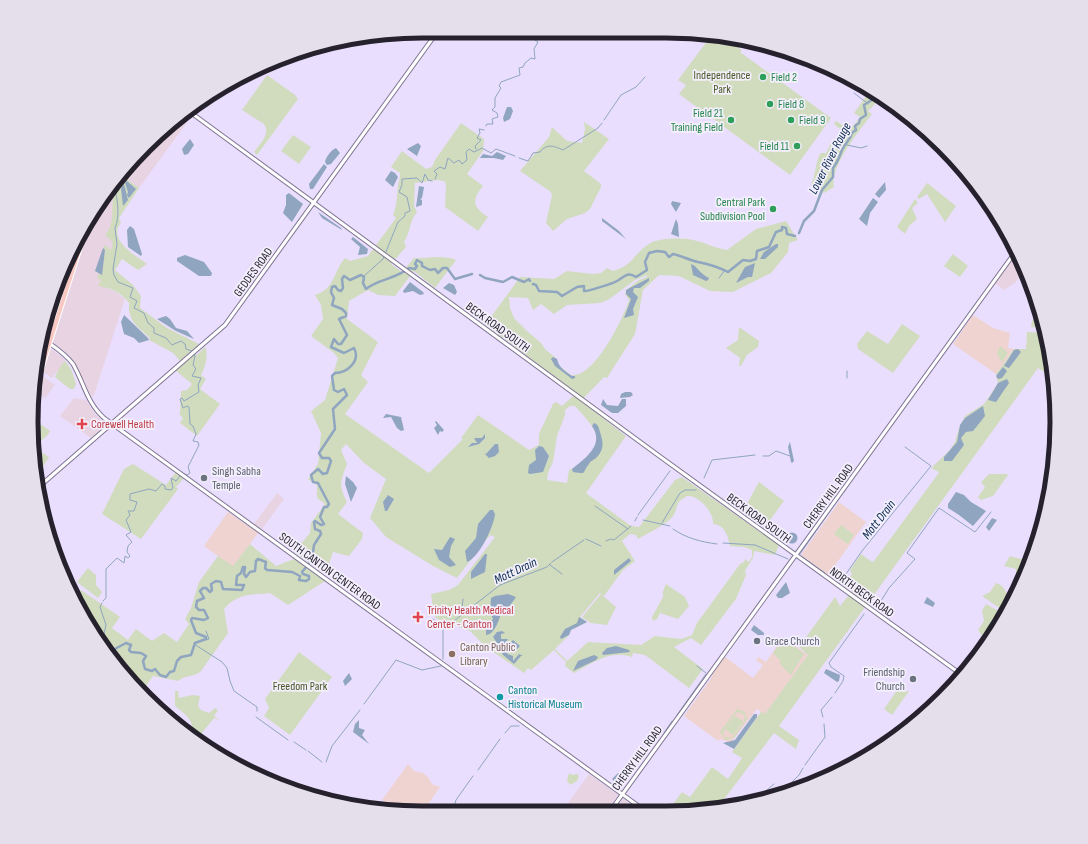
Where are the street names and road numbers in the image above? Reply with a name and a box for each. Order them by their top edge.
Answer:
street label: GEDDES ROAD [231,245,276,300]
street label: BECK ROAD SOUTH [463,299,533,356]
street label: CHERRY HILL ROAD [800,461,857,532]
street label: BECK ROAD SOUTH [724,490,794,547]
street label: SOUTH CANTON CENTER ROAD [276,529,384,613]
street label: NORTH BECK ROAD [827,564,897,621]
street label: CHERRY HILL ROAD [609,723,666,794]

